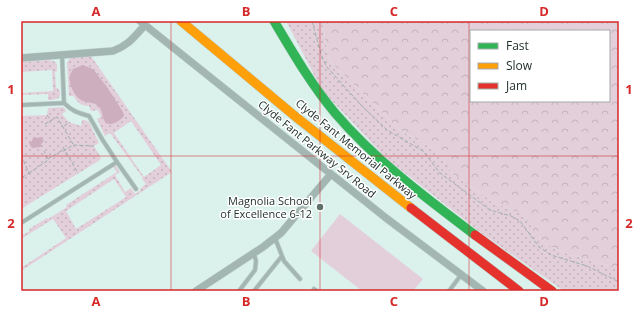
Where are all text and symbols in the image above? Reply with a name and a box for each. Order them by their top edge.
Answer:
text: A [92,2,101,20]
text: B [242,2,251,20]
text: C [390,2,398,20]
text: D [539,2,549,20]
legend [470,30,610,102]
text: Fast [506,37,529,54]
text: Slow [506,57,533,74]
text: Jam [505,77,527,94]
text: 1 [7,80,15,98]
text: 1 [625,80,633,98]
street label: Clyde Fant Memorial Parkway [293,95,420,202]
street label: Clyde Fant Parkway Srv Road [255,96,379,201]
place label: Magnolia School of Excellence 6-12 [220,193,312,221]
marker: Magnolia School of Excellence 6-12 [315,202,325,212]
text: 2 [7,214,15,232]
text: 2 [625,214,633,232]
text: A [92,292,101,310]
text: B [242,292,251,310]
text: C [390,292,398,310]
text: D [539,292,549,310]

